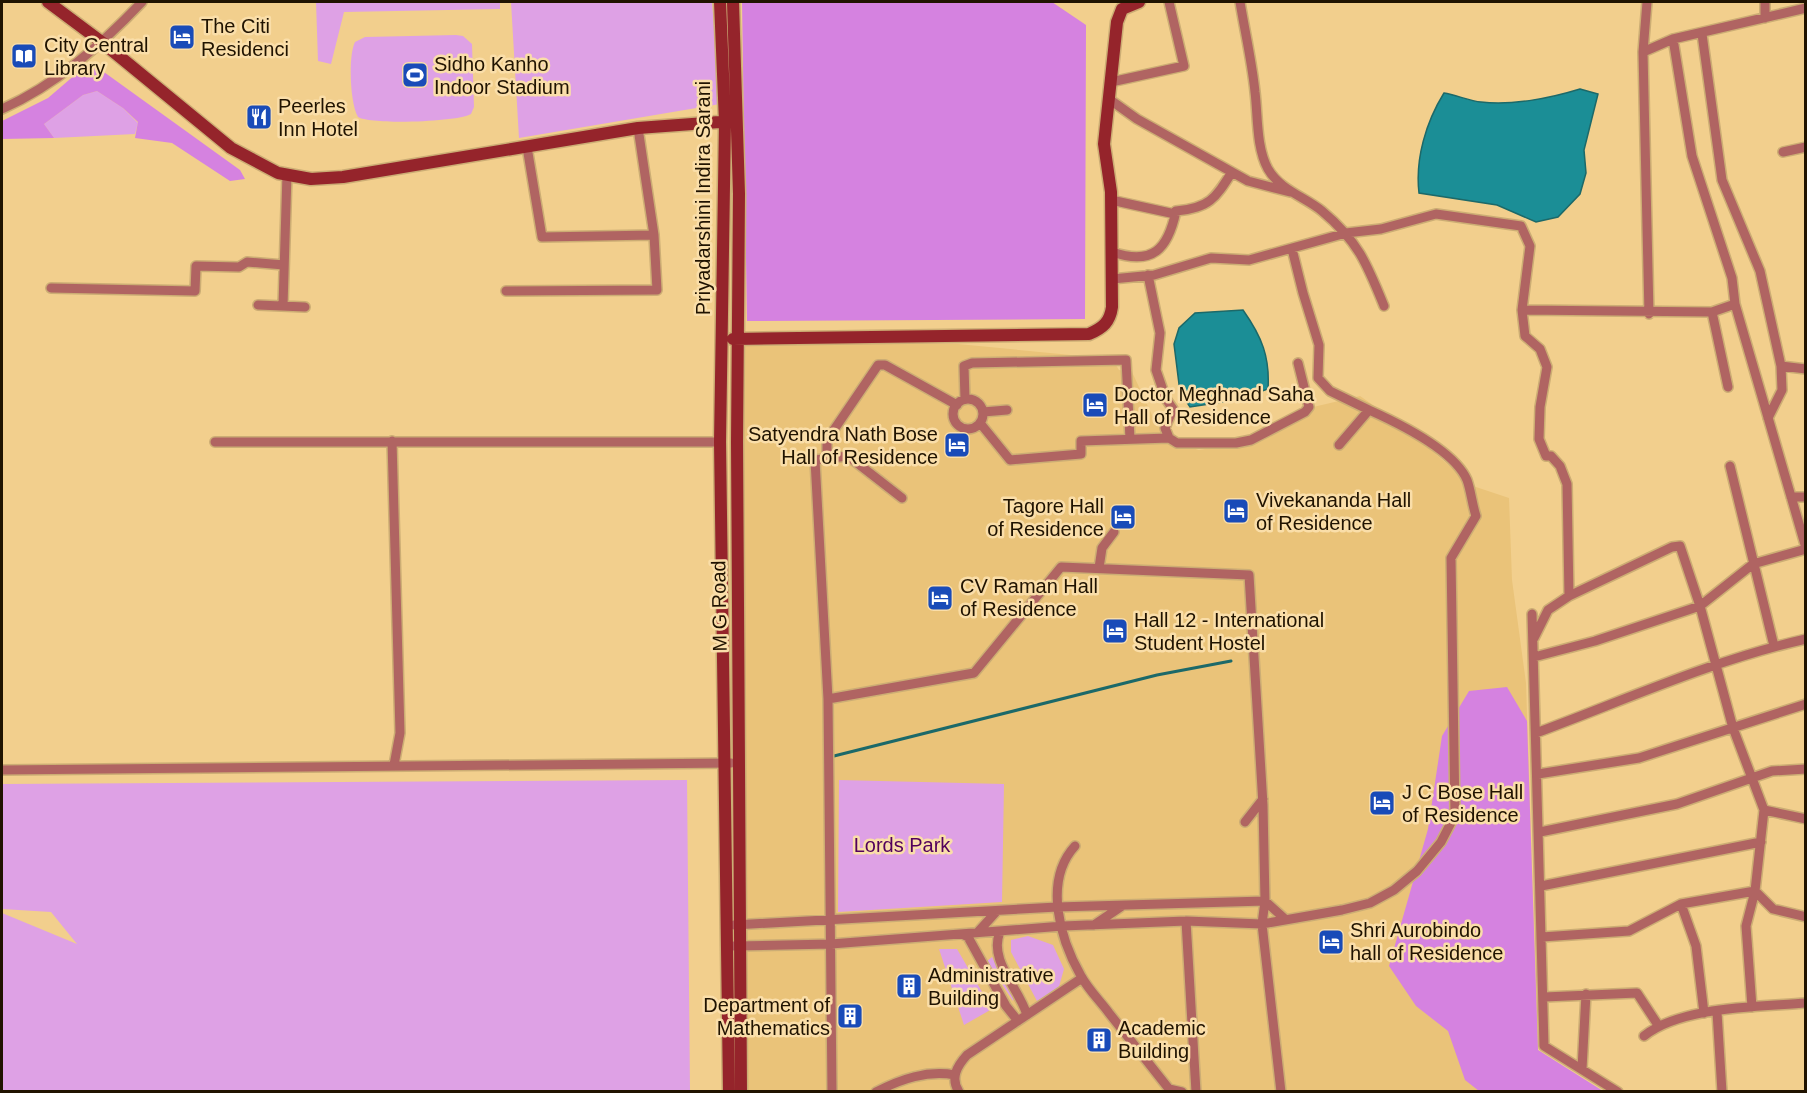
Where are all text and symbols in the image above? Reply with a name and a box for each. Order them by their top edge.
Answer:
place label: The Citi Residenci [201,15,289,60]
hotel icon: The Citi Residenci [167,22,197,52]
place label: City Central Library [44,34,148,79]
library icon: City Central Library [9,41,39,71]
place label: Sidho Kanho Indoor Stadium [434,53,570,98]
sports icon: Sidho Kanho Indoor Stadium [400,60,430,90]
street label: Priyadarshini Indira Sarani [692,81,714,315]
place label: Peerles Inn Hotel [278,95,358,140]
restaurant icon: Peerles Inn Hotel [244,102,274,132]
place label: Doctor Meghnad Saha Hall of Residence [1114,383,1315,428]
hotel icon: Doctor Meghnad Saha Hall of Residence [1080,390,1110,420]
place label: Satyendra Nath Bose Hall of Residence [748,423,938,468]
hotel icon: Satyendra Nath Bose Hall of Residence [942,430,972,460]
place label: Vivekananda Hall of Residence [1256,489,1411,534]
place label: Tagore Hall of Residence [987,495,1104,540]
hotel icon: Vivekananda Hall of Residence [1221,496,1251,526]
hotel icon: Tagore Hall of Residence [1108,502,1138,532]
street label: M G Road [707,560,731,652]
place label: CV Raman Hall of Residence [960,575,1098,620]
hotel icon: CV Raman Hall of Residence [925,583,955,613]
place label: Hall 12 - International Student Hostel [1134,609,1324,654]
hotel icon: Hall 12 - International Student Hostel [1100,616,1130,646]
place label: J C Bose Hall of Residence [1402,781,1523,826]
hotel icon: J C Bose Hall of Residence [1367,788,1397,818]
park label: Lords Park [854,834,951,856]
place label: Shri Aurobindo hall of Residence [1350,919,1503,964]
hotel icon: Shri Aurobindo hall of Residence [1316,927,1346,957]
place label: Administrative Building [928,964,1054,1009]
building icon: Administrative Building [894,971,924,1001]
place label: Department of Mathematics [703,994,830,1039]
building icon: Department of Mathematics [835,1001,865,1031]
place label: Academic Building [1118,1017,1206,1062]
building icon: Academic Building [1084,1025,1114,1055]

